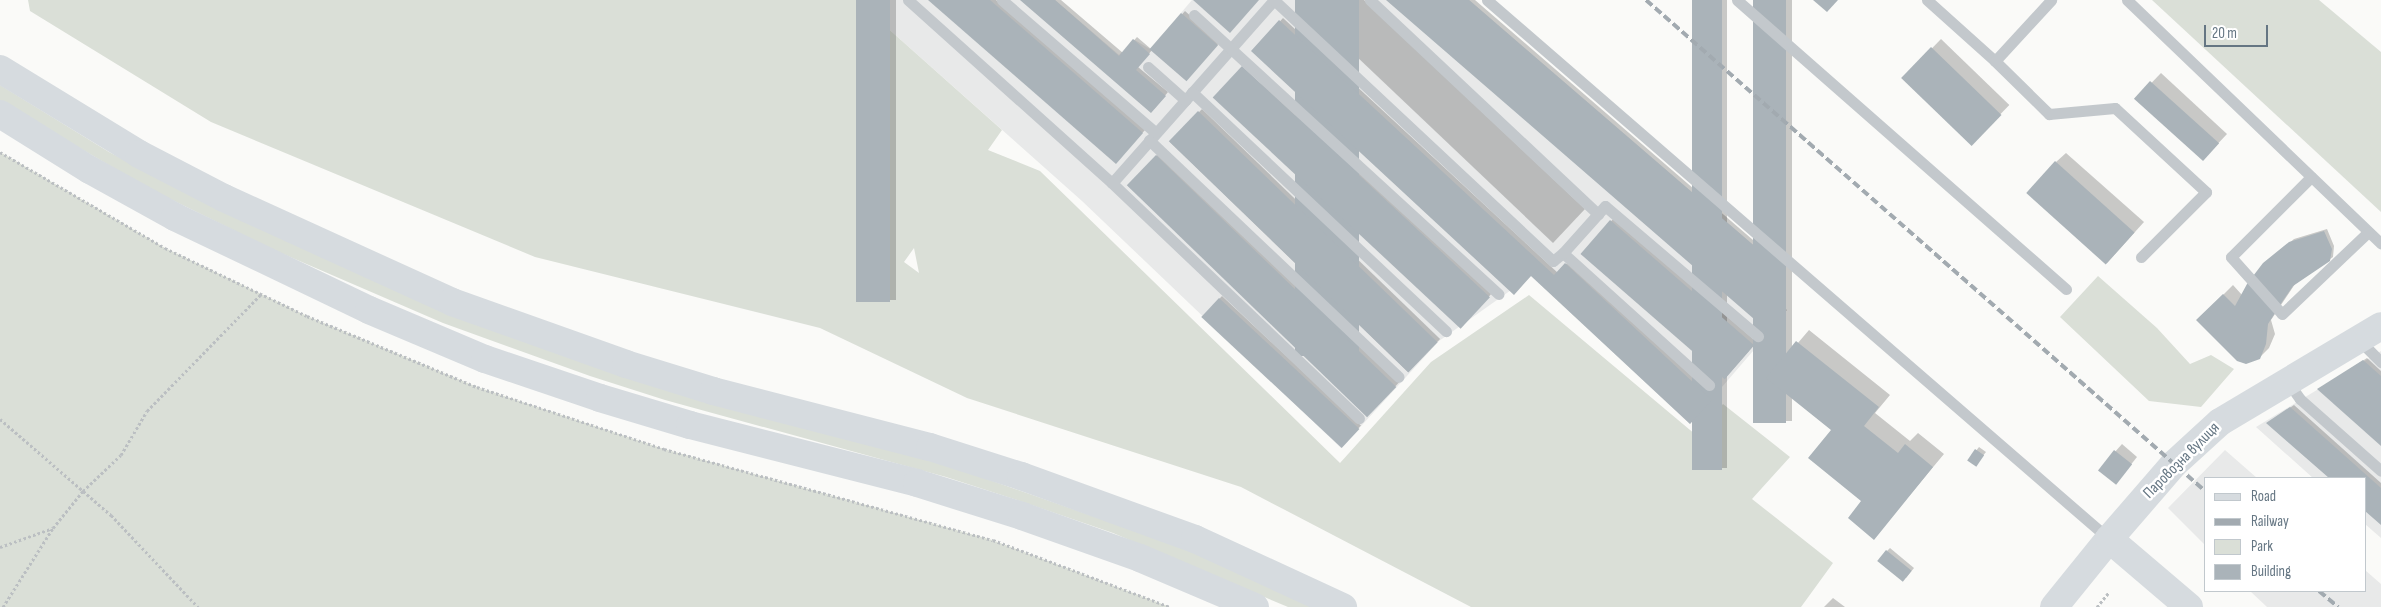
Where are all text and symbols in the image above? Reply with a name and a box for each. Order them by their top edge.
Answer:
scale bar [2206,15,2270,47]
text: 20 m [2212,24,2237,43]
street label: Паровозна вулиця [2140,419,2224,503]
legend [2204,477,2366,592]
text: Road [2251,487,2276,506]
text: Railway [2251,512,2289,531]
text: Park [2251,537,2273,556]
text: Building [2251,562,2291,581]

